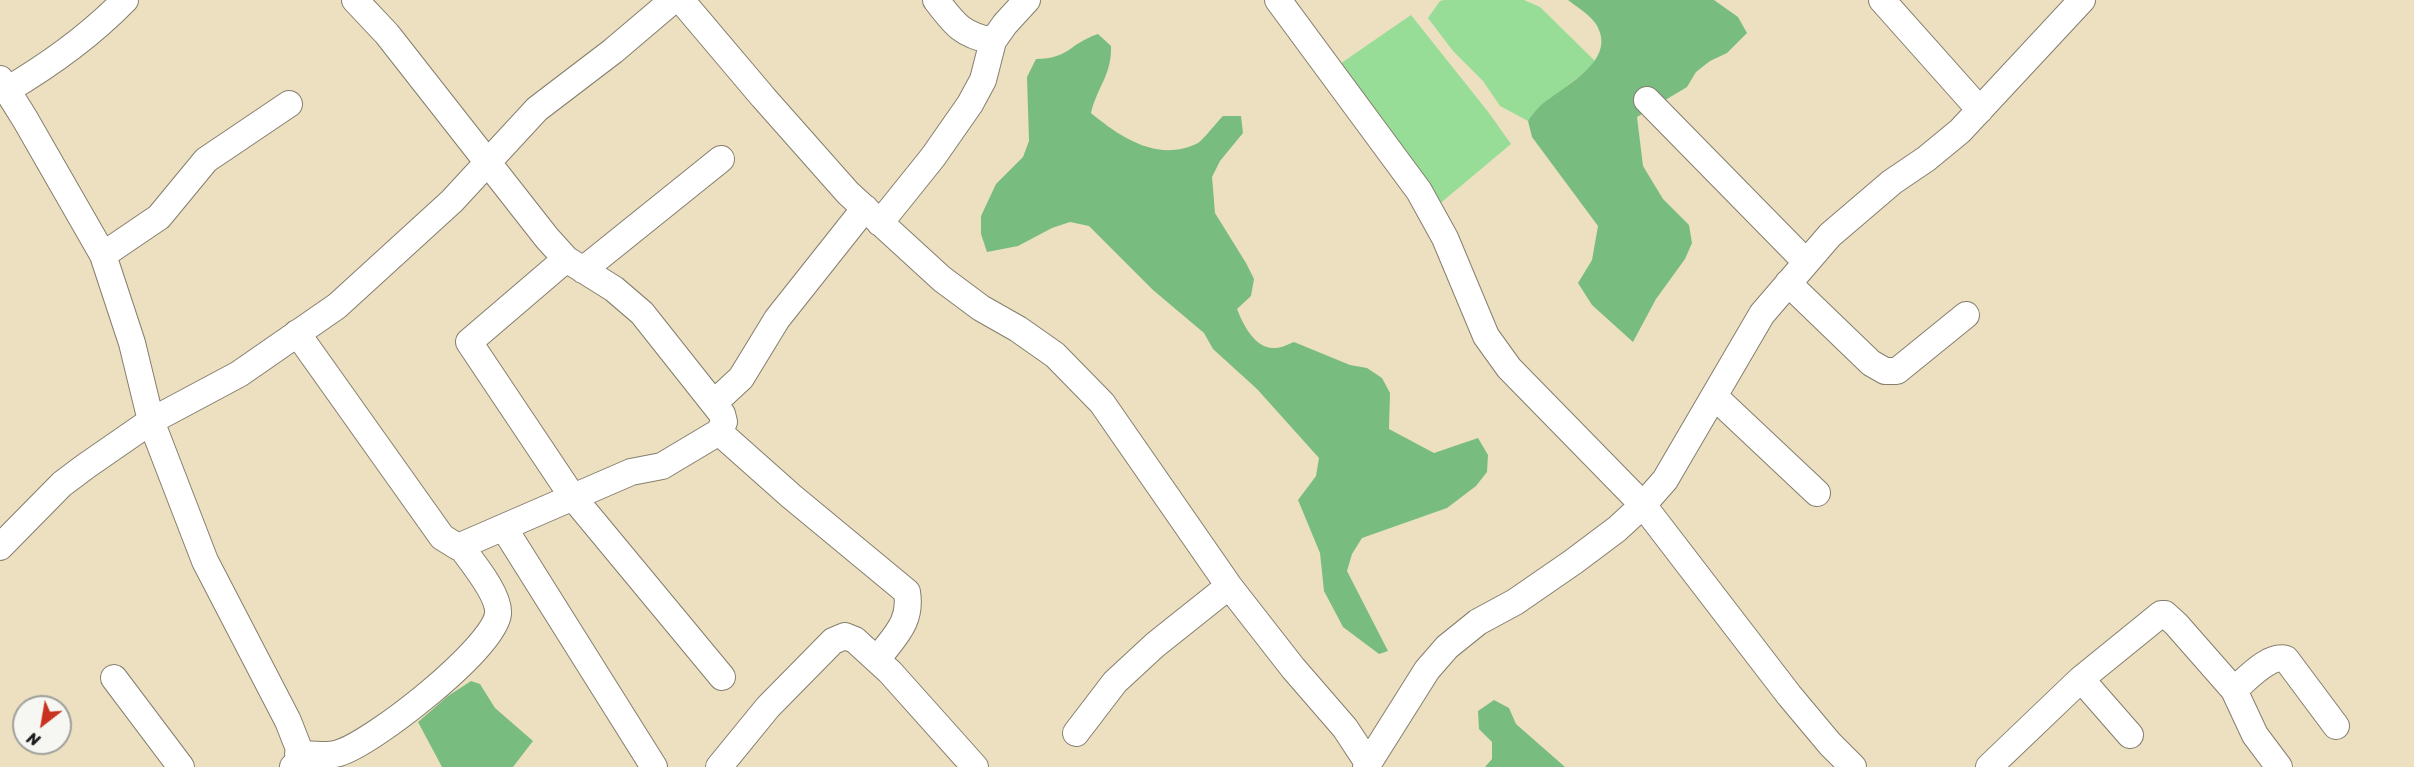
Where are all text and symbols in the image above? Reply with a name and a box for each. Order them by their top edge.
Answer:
north arrow [12,695,72,755]
text: N [21,724,46,754]

